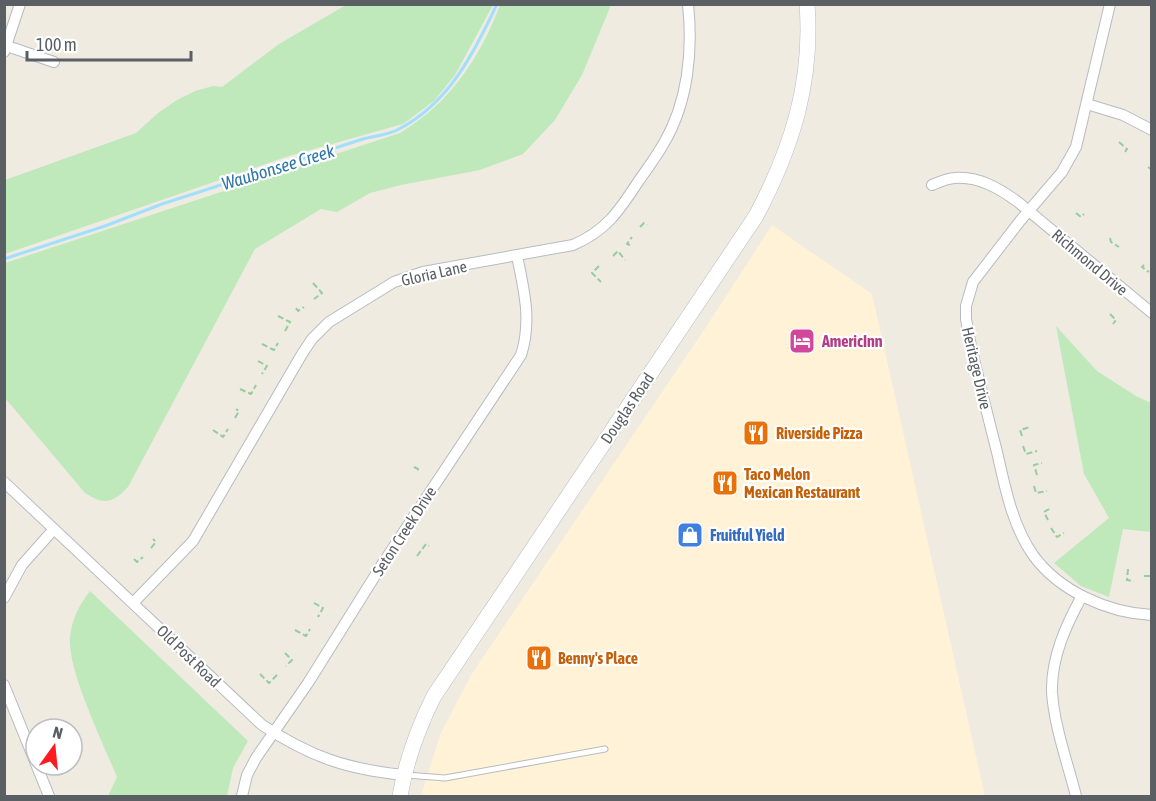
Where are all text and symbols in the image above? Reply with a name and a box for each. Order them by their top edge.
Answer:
scale bar [27,24,190,62]
text: 100 m [36,34,77,55]
water label: Waubonsee Creek [219,140,338,194]
street label: Richmond Drive [1049,225,1131,299]
street label: Gloria Lane [399,257,469,289]
street label: Heritage Drive [958,325,995,411]
hotel icon: AmericInn [787,326,817,356]
place label: AmericInn [821,332,883,350]
street label: Douglas Road [597,369,658,447]
restaurant icon: Riverside Pizza [741,418,771,448]
place label: Riverside Pizza [776,424,863,442]
place label: Taco Melon Mexican Restaurant [744,465,861,501]
restaurant icon: Taco Melon Mexican Restaurant [710,468,740,498]
street label: Seton Creek Drive [369,483,439,579]
shop icon: Fruitful Yield [675,520,705,550]
place label: Fruitful Yield [710,526,785,544]
street label: Old Post Road [153,621,225,691]
restaurant icon: Benny's Place [524,643,554,673]
place label: Benny's Place [558,649,638,667]
north arrow [24,717,84,777]
text: N [51,723,65,742]

